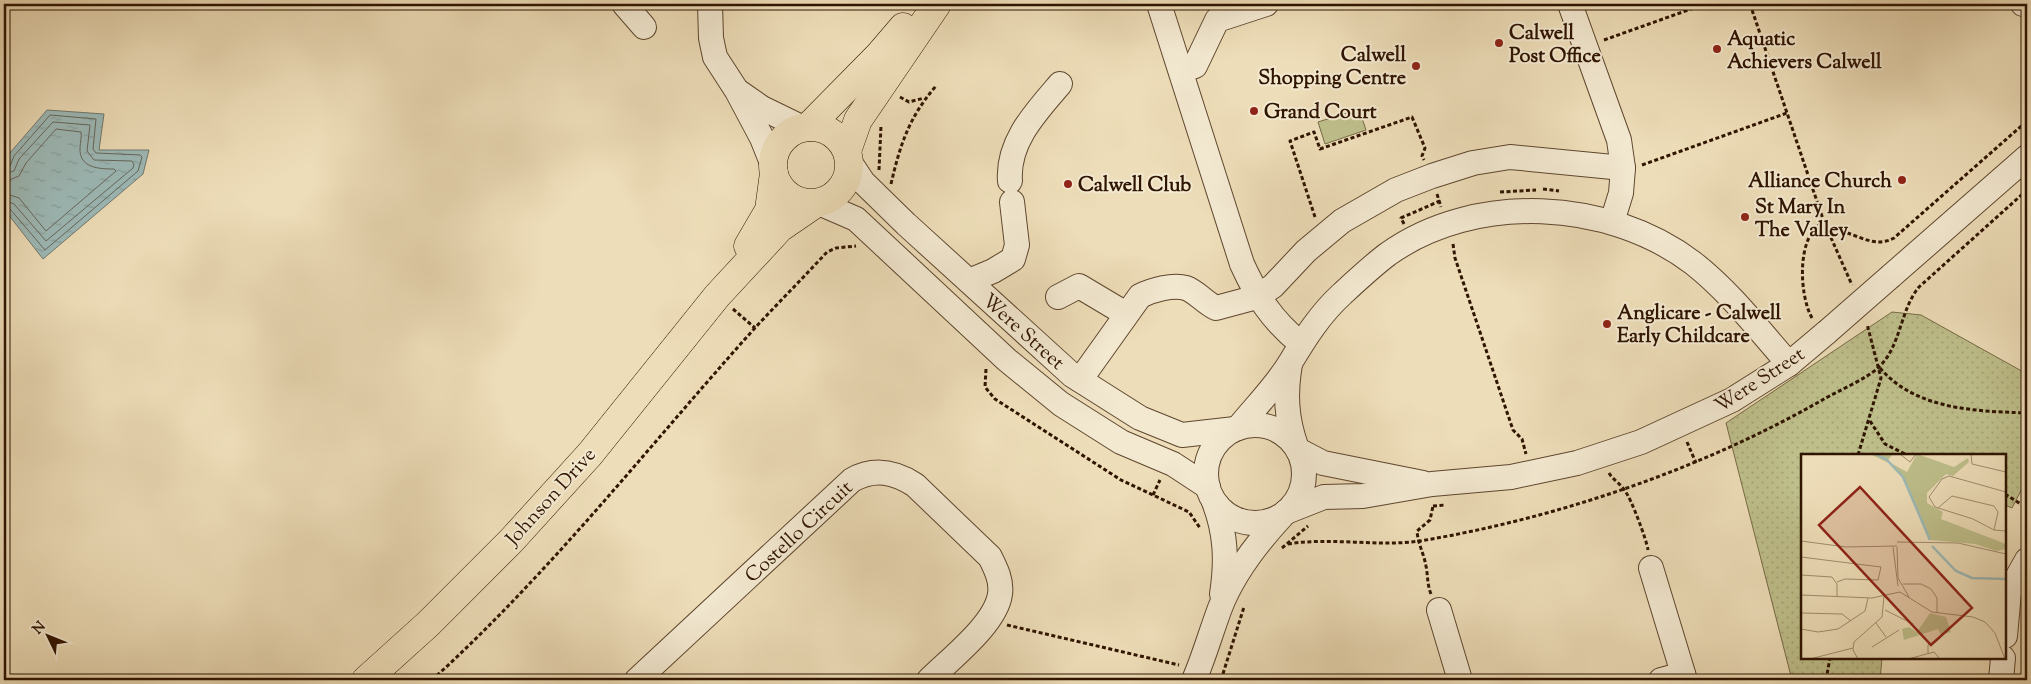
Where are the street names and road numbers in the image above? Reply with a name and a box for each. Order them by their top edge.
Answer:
street label: Were Street [975,288,1070,378]
street label: Were Street [1710,341,1811,421]
street label: Johnson Drive [499,442,604,554]
street label: Costello Circuit [739,475,860,591]

